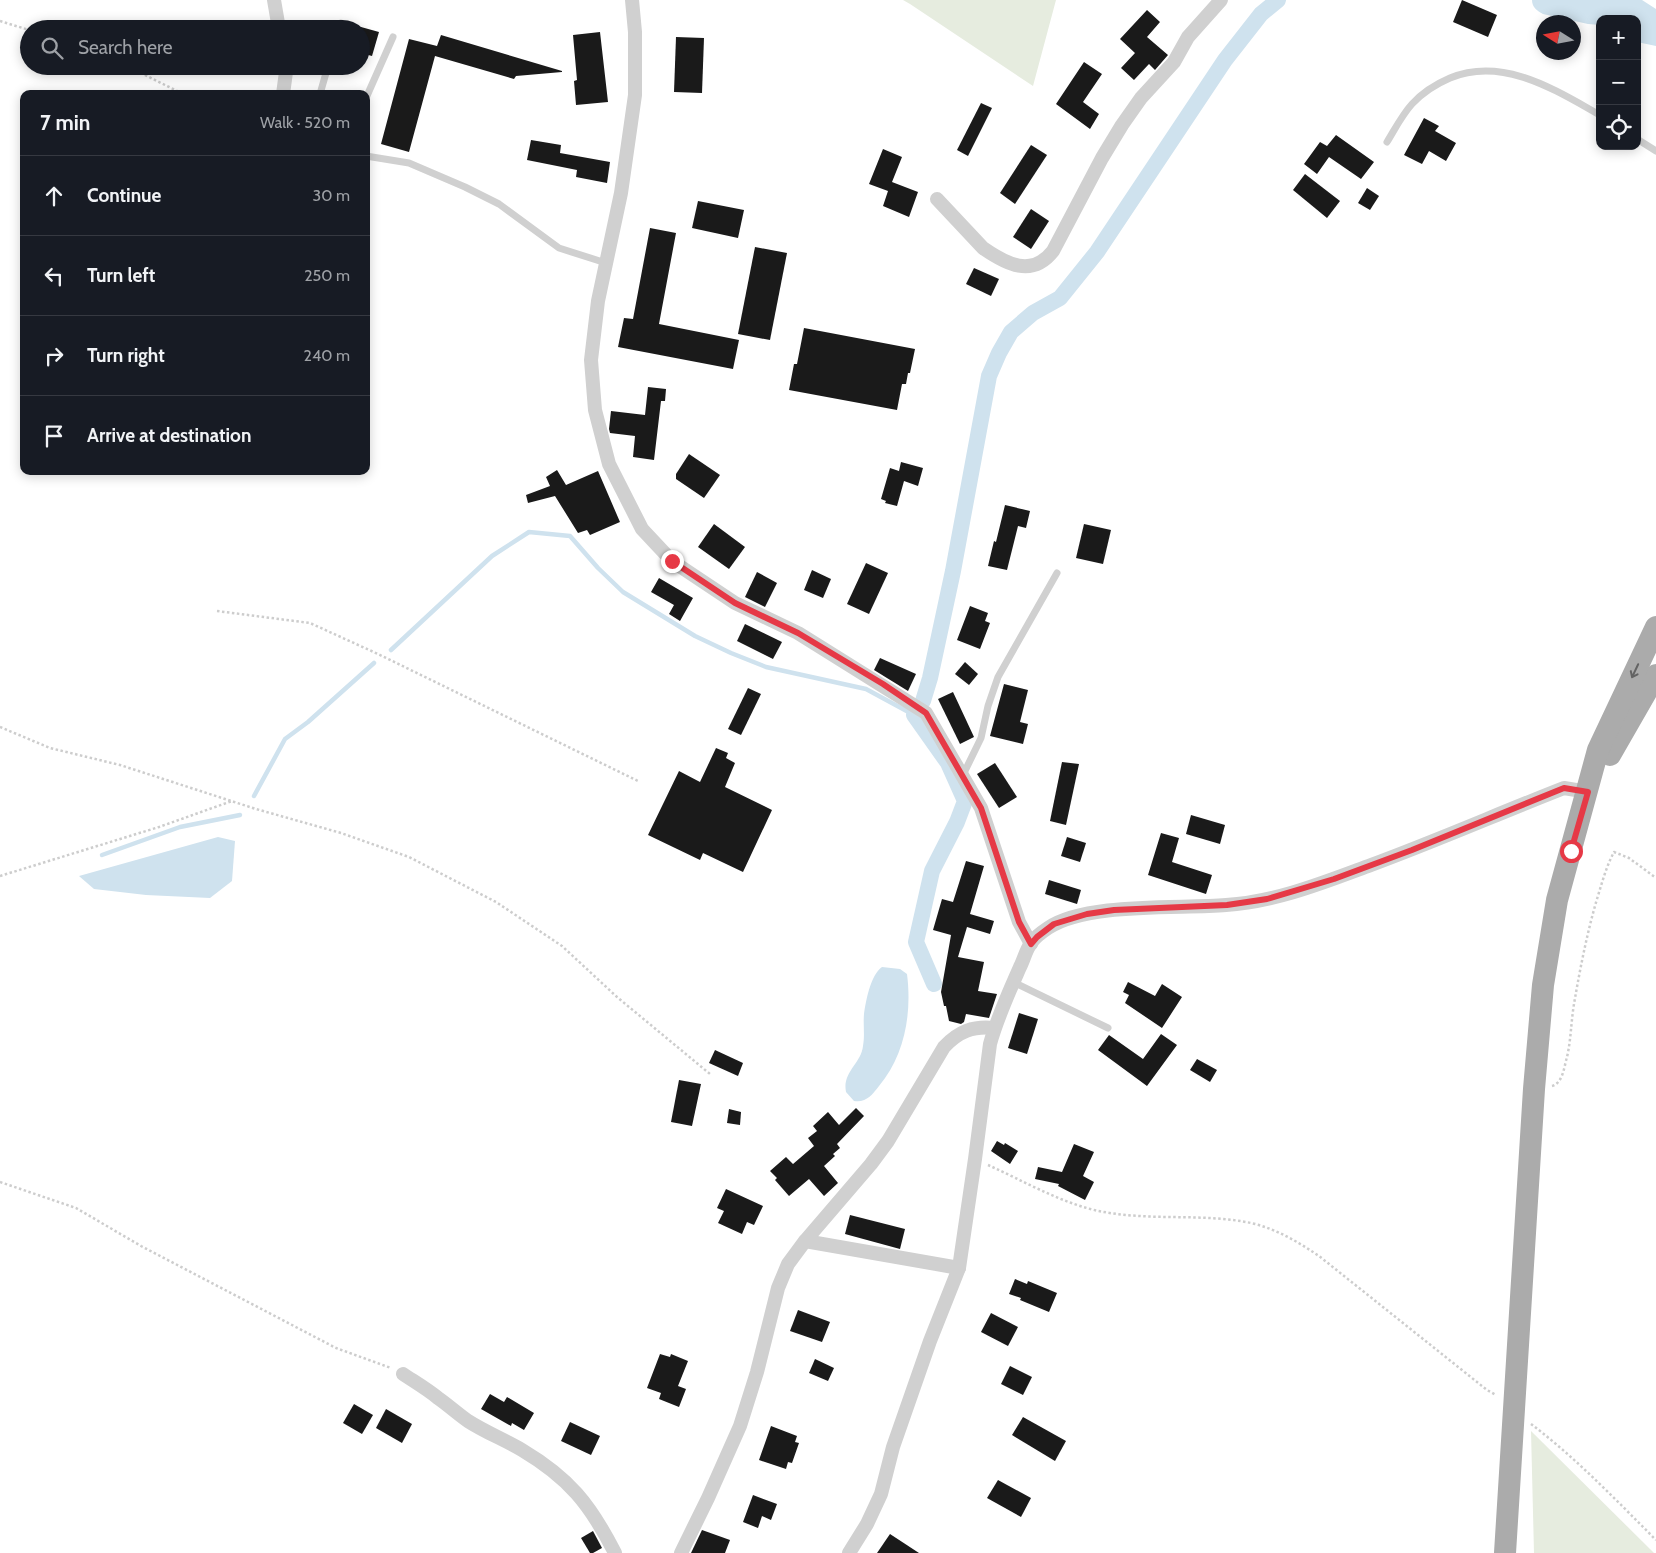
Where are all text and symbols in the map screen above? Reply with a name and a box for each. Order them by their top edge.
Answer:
north arrow [1536,15,1581,60]
map controls [1596,15,1641,150]
button: + [1596,15,1641,60]
search box [20,20,370,75]
icon: search [38,34,66,62]
text: Search here [78,36,172,59]
button: − [1596,60,1641,105]
button: locate [1596,105,1641,150]
text: 7 min [40,110,90,135]
text: Walk · 520 m [260,113,350,132]
icon: ahead [40,182,68,210]
text: Continue [87,184,161,207]
text: 30 m [313,186,350,205]
icon: left [40,262,68,290]
text: Turn left [87,264,155,287]
text: 250 m [304,266,350,285]
icon: right [40,342,68,370]
text: Turn right [87,344,165,367]
text: 240 m [304,346,350,365]
icon: arrive [40,422,68,450]
text: Arrive at destination [87,424,251,447]
route end [661,550,684,573]
one-way arrow [1629,663,1639,678]
route start [1560,840,1583,863]

